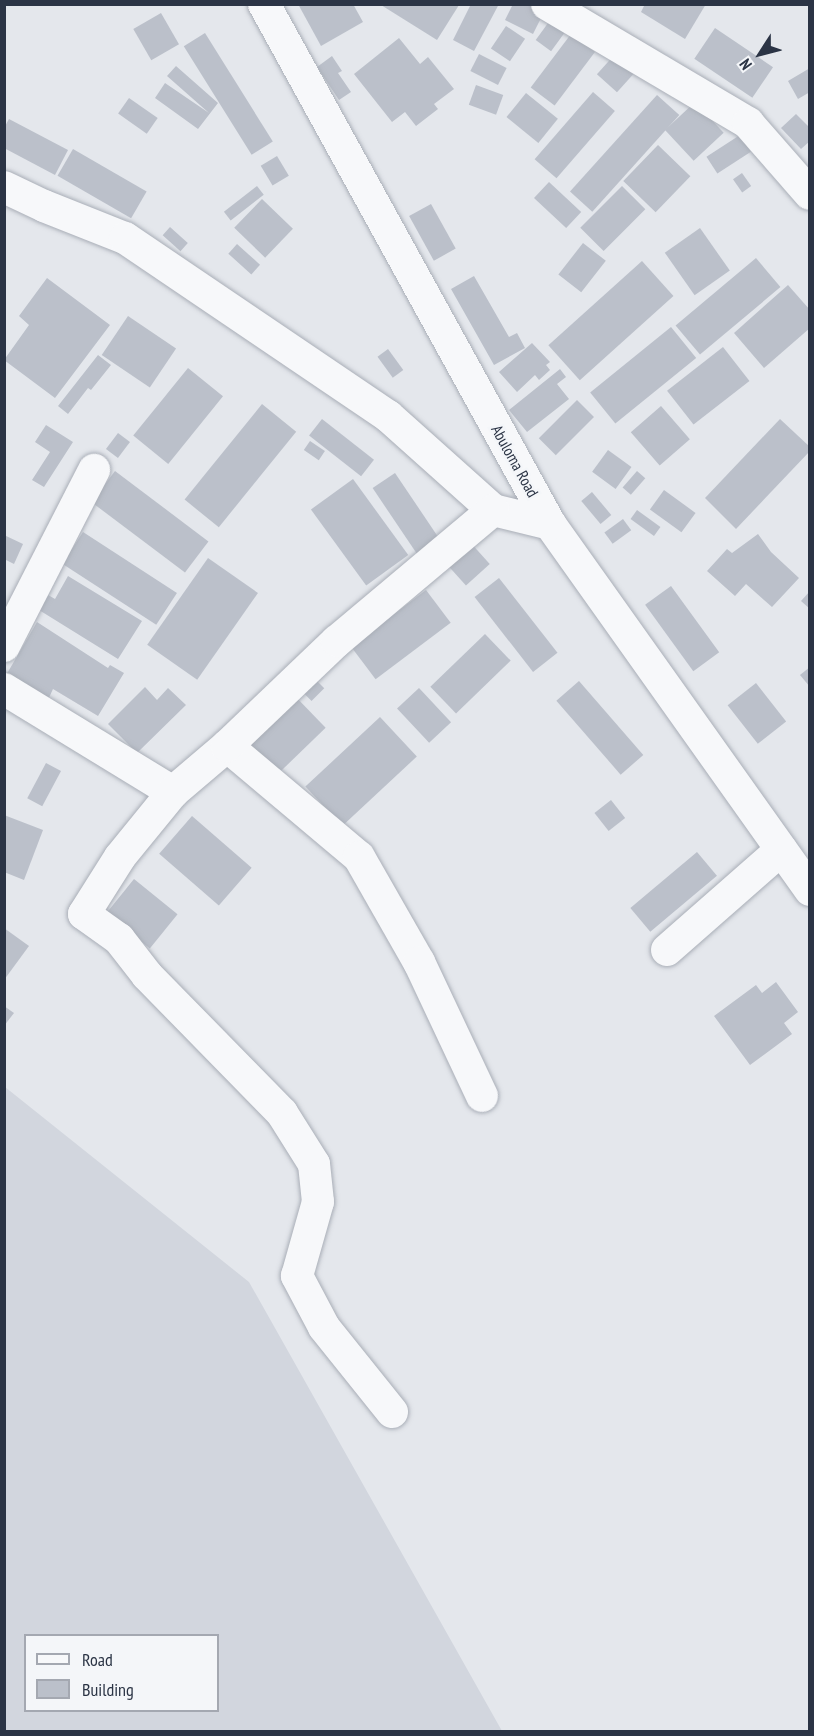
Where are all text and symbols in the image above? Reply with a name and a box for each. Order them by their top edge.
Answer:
north arrow [730,24,790,84]
text: N [735,55,756,74]
street label: Abuloma Road [487,422,543,500]
legend [24,1634,219,1712]
text: Road [82,1648,113,1671]
text: Building [82,1678,134,1701]

